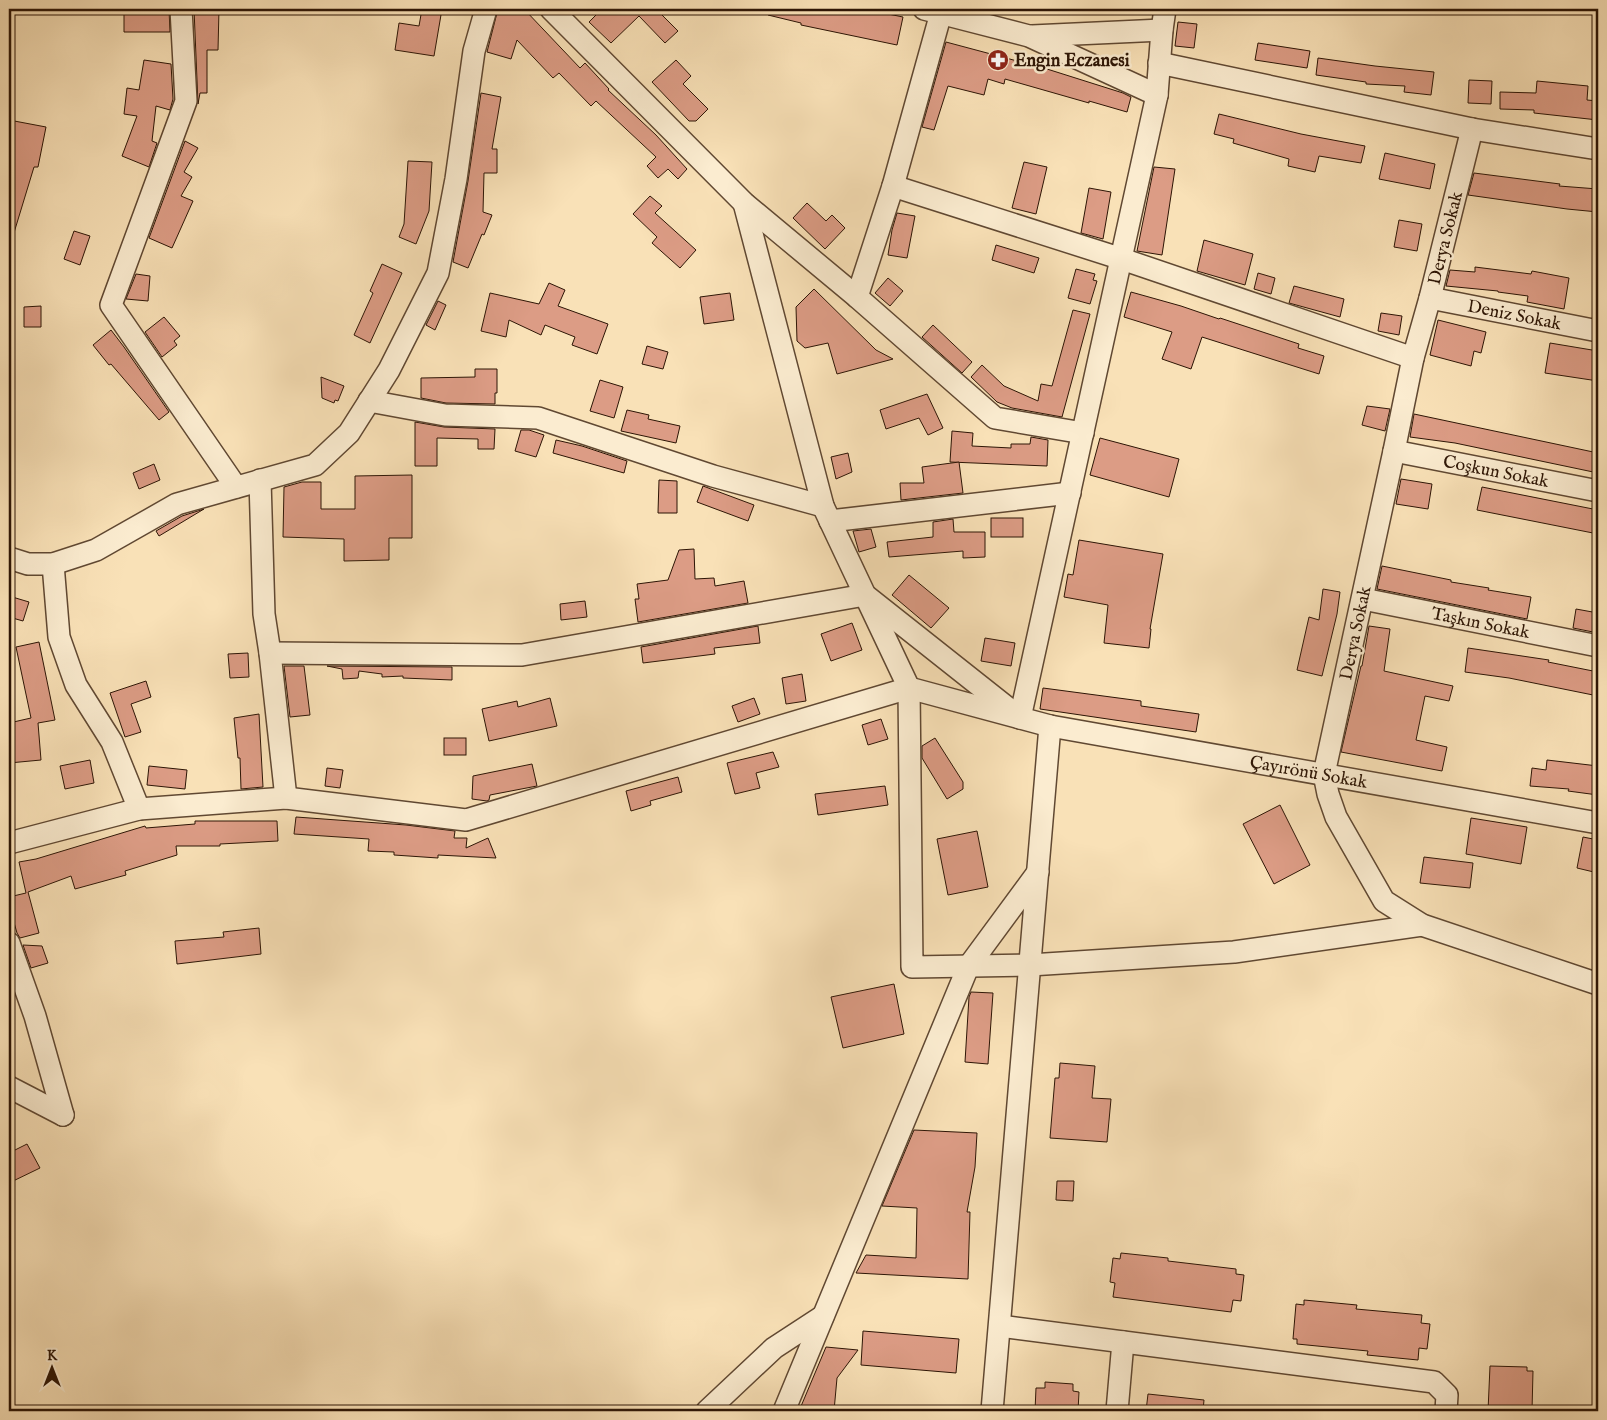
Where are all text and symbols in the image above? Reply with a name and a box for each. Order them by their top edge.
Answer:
pharmacy icon: Engin Eczanesi [986,48,1010,72]
place label: Engin Eczanesi [1014,50,1130,73]
street label: Derya Sokak [1424,189,1469,288]
street label: Deniz Sokak [1465,296,1563,337]
street label: Coşkun Sokak [1441,451,1551,494]
street label: Derya Sokak [1335,584,1378,682]
street label: Taşkın Sokak [1429,603,1532,645]
street label: Çayırönü Sokak [1248,752,1369,795]
north arrow [28,1342,78,1392]
text: K [47,1347,58,1365]

